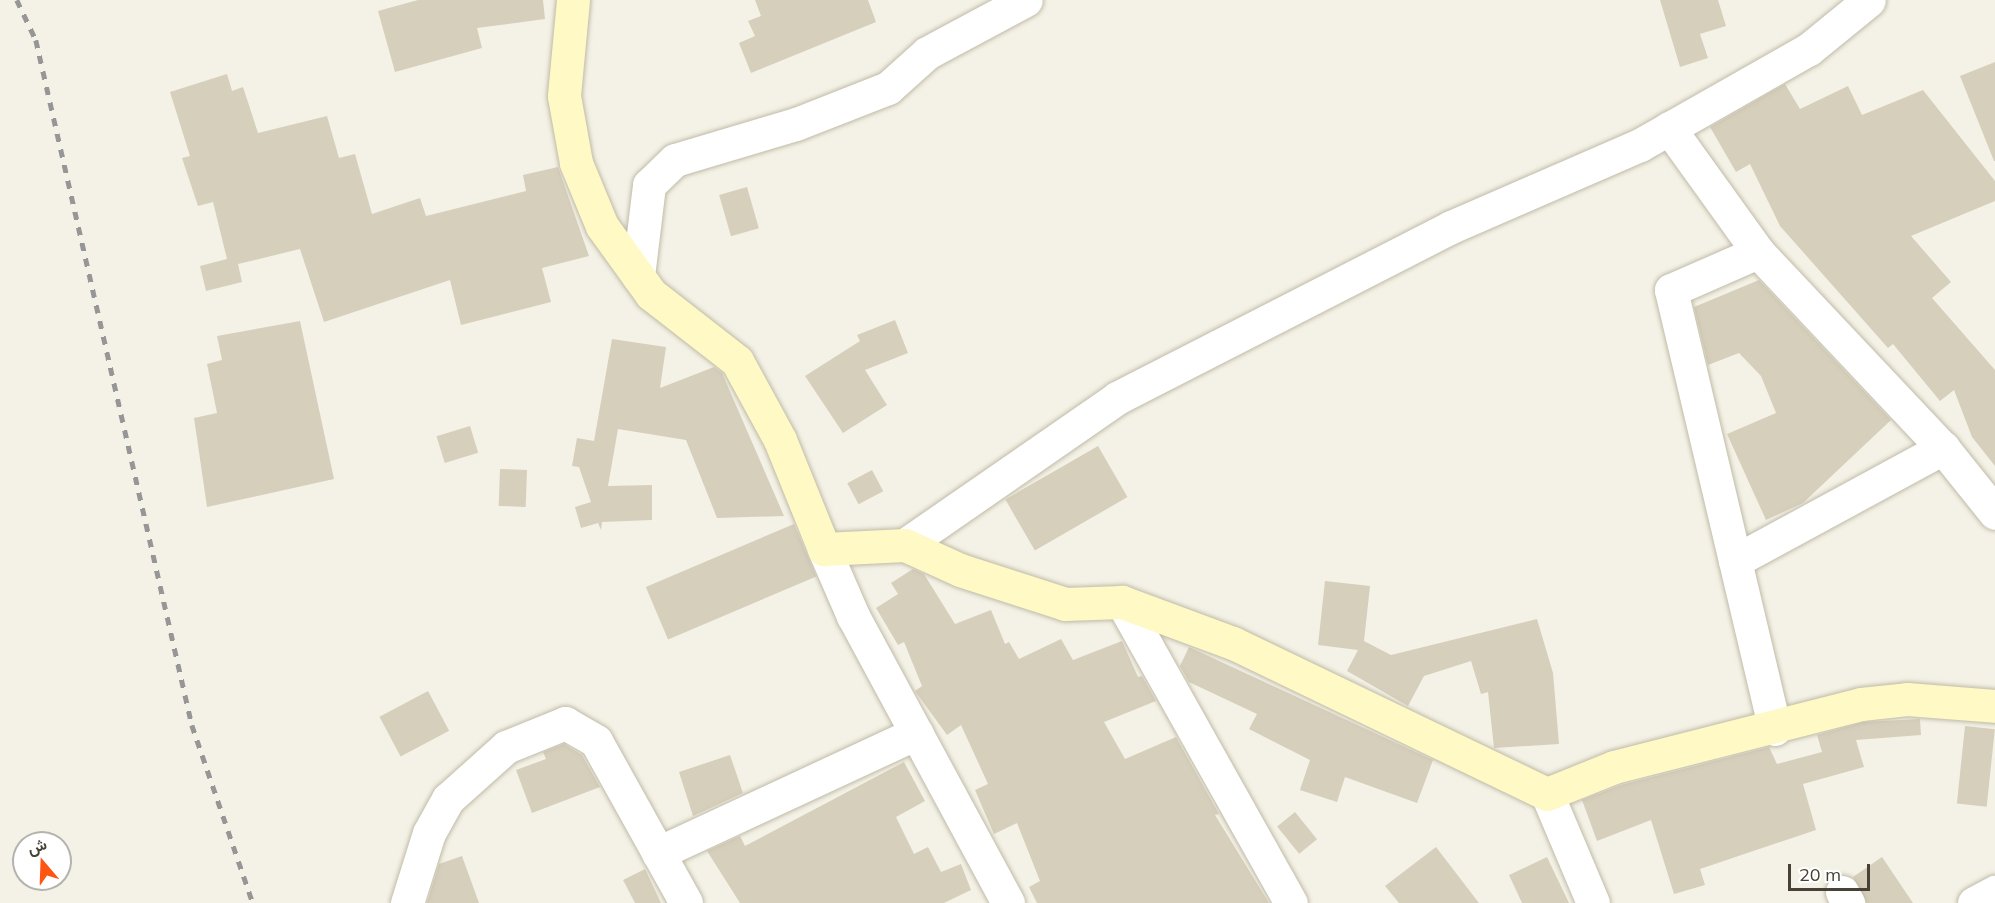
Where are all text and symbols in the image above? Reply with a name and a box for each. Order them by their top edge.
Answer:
north arrow [12,831,72,891]
text: ش [24,833,49,858]
scale bar [1791,852,1874,890]
text: 20 m [1799,863,1841,886]

